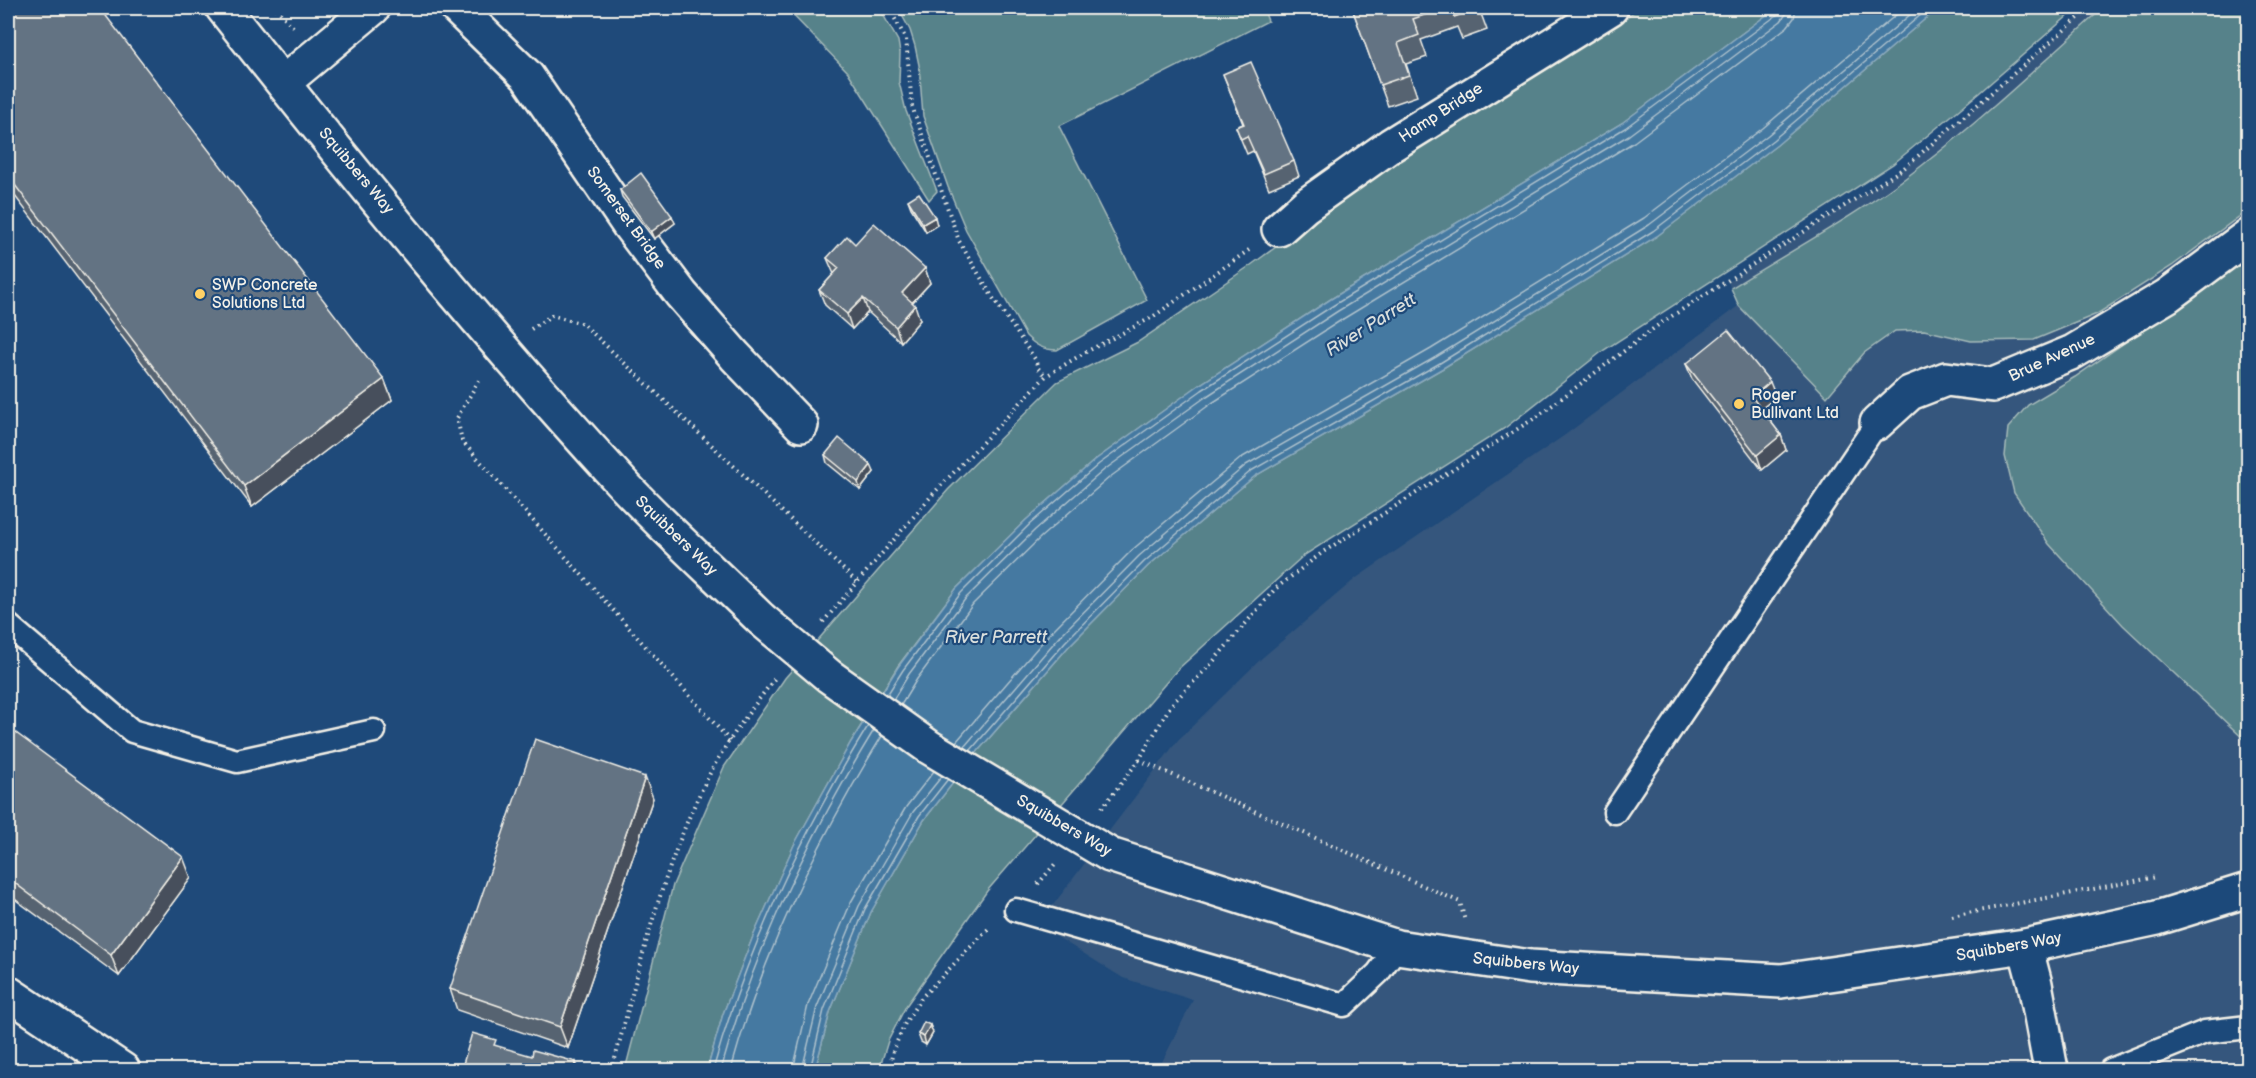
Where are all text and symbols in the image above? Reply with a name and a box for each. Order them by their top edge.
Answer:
street label: Hamp Bridge [1396,79,1487,147]
street label: Squibbers Way [314,124,398,218]
street label: Somerset Bridge [582,163,670,273]
place label: SWP Concrete Solutions Ltd [212,276,318,313]
marker: SWP Concrete Solutions Ltd [193,287,207,301]
water label: River Parrett [1322,289,1420,361]
street label: Brue Avenue [2006,329,2099,386]
place label: Roger Bullivant Ltd [1751,386,1839,423]
marker: Roger Bullivant Ltd [1732,397,1746,411]
street label: Squibbers Way [631,492,721,580]
water label: River Parrett [945,627,1048,648]
street label: Squibbers Way [1013,791,1116,861]
street label: Squibbers Way [1955,928,2064,966]
street label: Squibbers Way [1472,949,1581,979]

